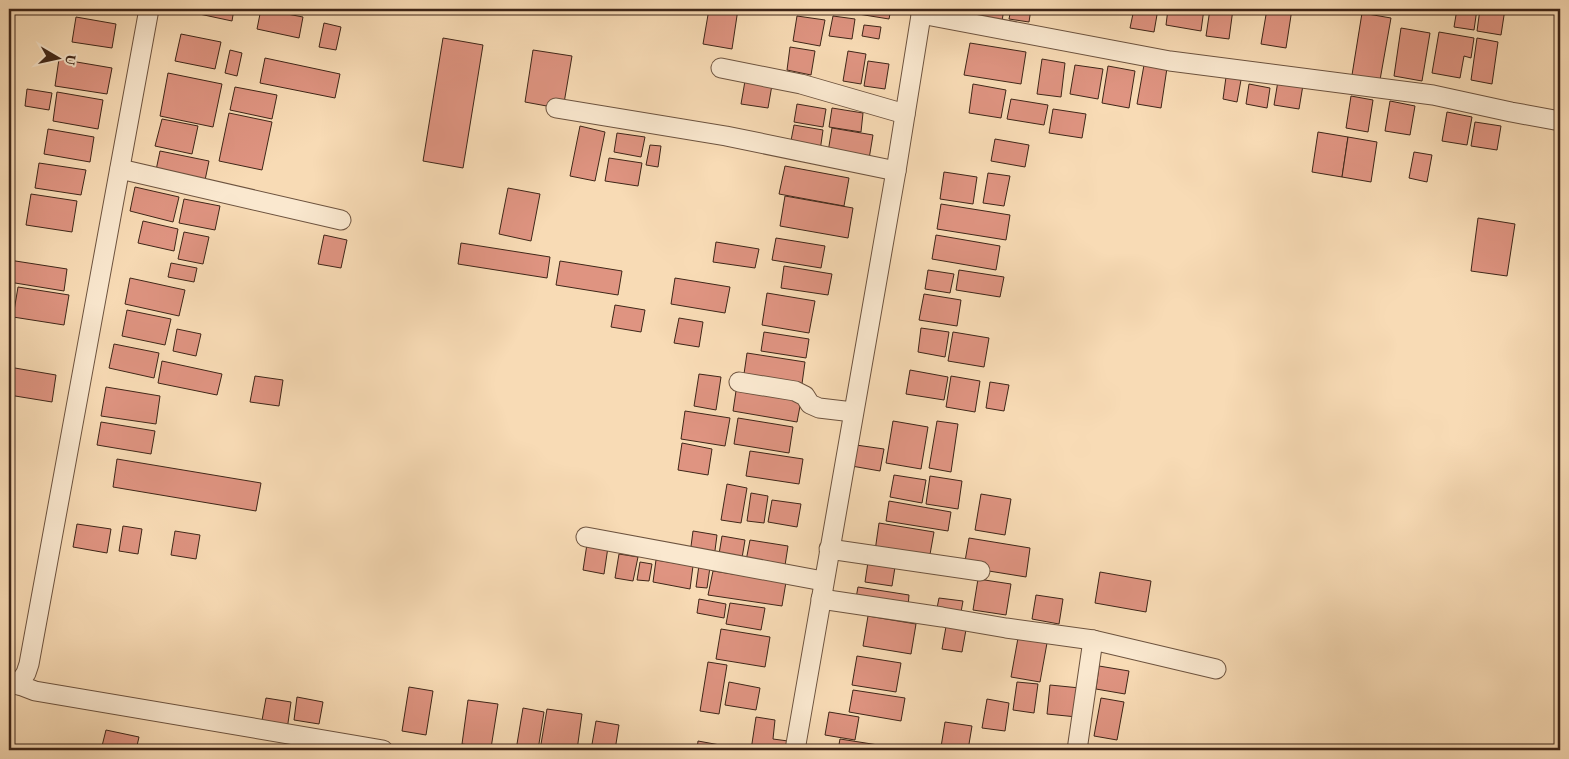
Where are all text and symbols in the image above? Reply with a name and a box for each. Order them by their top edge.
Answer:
north arrow [32,32,82,82]
text: U [61,53,81,67]

